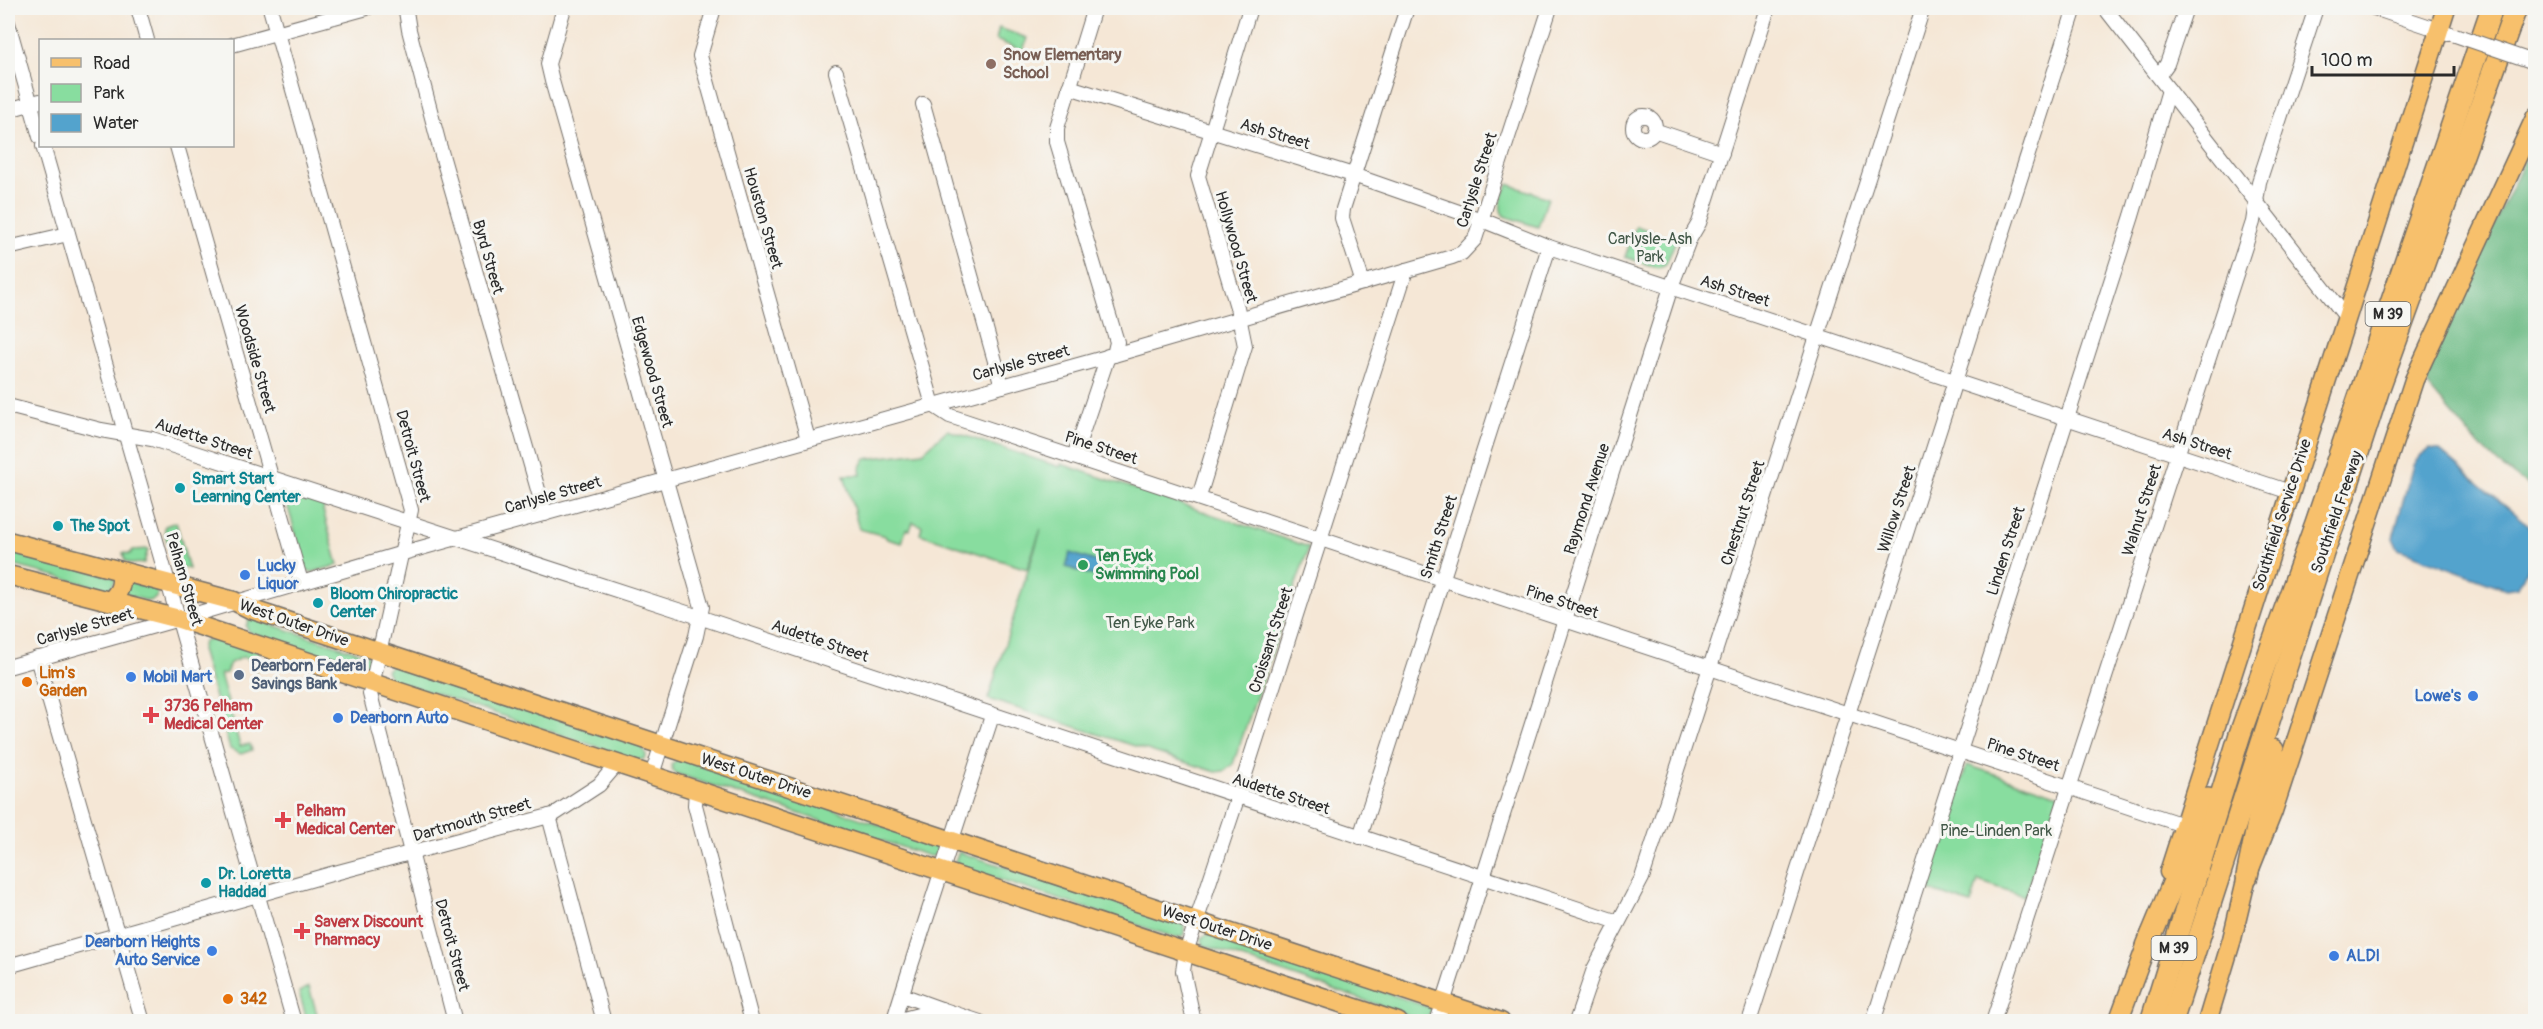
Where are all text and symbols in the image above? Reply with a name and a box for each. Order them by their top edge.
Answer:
legend [39,39,234,147]
scale bar [2312,39,2454,77]
place label: Snow Elementary School [1003,45,1122,83]
text: 100 m [2321,49,2373,72]
text: Road [93,52,130,75]
marker: Snow Elementary School [984,57,998,71]
text: Park [93,82,125,105]
text: Water [93,112,139,135]
street label: Ash Street [1238,114,1313,154]
street label: Carlysle Street [1452,129,1502,230]
street label: Houston Street [739,165,787,272]
street label: Hollywood Street [1210,189,1262,306]
street label: Byrd Street [468,218,508,297]
park label: Carlysle-Ash Park [1608,229,1692,267]
street label: Ash Street [1698,270,1773,312]
road number: M 39 [2366,302,2410,326]
street label: Woodside Street [230,303,280,416]
street label: Edgewood Street [627,314,678,430]
street label: Carlysle Street [970,340,1072,386]
street label: Detroit Street [391,408,435,505]
street label: Audette Street [153,414,256,464]
street label: Ash Street [2160,423,2235,465]
street label: Pine Street [1062,427,1140,469]
street label: Southfield Service Drive [2248,436,2316,594]
street label: Raymond Avenue [1560,441,1614,557]
street label: Southfield Freeway [2307,448,2367,576]
street label: Chestnut Street [1717,457,1770,568]
street label: Walnut Street [2118,461,2166,558]
street label: Willow Street [1874,462,1921,555]
place label: Smart Start Learning Center [192,469,301,507]
street label: Carlysle Street [502,472,604,518]
marker: Smart Start Learning Center [173,481,187,495]
street label: Smith Street [1416,492,1462,582]
street label: Linden Street [1982,504,2030,598]
place label: The Spot [69,516,130,536]
marker: The Spot [51,519,65,533]
street label: Pelham Street [161,530,207,629]
place label: Ten Eyck Swimming Pool [1094,546,1199,584]
place label: Lucky Liquor [257,556,299,594]
marker: Ten Eyck Swimming Pool [1076,558,1090,572]
marker: Lucky Liquor [238,568,252,582]
street label: Pine Street [1523,581,1601,623]
place label: Bloom Chiropractic Center [330,584,458,622]
street label: Croissant Street [1244,584,1298,695]
street label: West Outer Drive [237,595,351,651]
marker: Bloom Chiropractic Center [311,596,325,610]
street label: Carlysle Street [34,604,136,650]
park label: Ten Eyke Park [1105,613,1195,633]
street label: Audette Street [769,615,872,667]
place label: Dearborn Federal Savings Bank [251,656,367,694]
place label: Lim's Garden [39,663,87,701]
place label: Mobil Mart [143,667,213,687]
marker: Dearborn Federal Savings Bank [232,668,246,682]
marker: Mobil Mart [124,670,138,684]
marker: Lim's Garden [20,675,34,689]
place label: Lowe's [2415,686,2462,706]
marker: Lowe's [2466,689,2480,703]
place label: 3736 Pelham Medical Center [164,696,264,734]
marker: 3736 Pelham Medical Center [142,706,160,724]
place label: Dearborn Auto [350,708,449,728]
marker: Dearborn Auto [331,711,345,725]
street label: Pine Street [1984,734,2062,776]
street label: West Outer Drive [698,749,814,803]
street label: Audette Street [1230,769,1333,819]
street label: Dartmouth Street [411,794,534,846]
place label: Pelham Medical Center [296,801,396,839]
marker: Pelham Medical Center [274,811,292,829]
park label: Pine-Linden Park [1940,821,2052,841]
place label: Dr. Loretta Haddad [218,864,292,902]
marker: Dr. Loretta Haddad [199,876,213,890]
street label: Detroit Street [430,897,474,994]
street label: West Outer Drive [1159,901,1275,955]
place label: Saverx Discount Pharmacy [314,912,424,950]
marker: Saverx Discount Pharmacy [295,924,309,938]
place label: Dearborn Heights Auto Service [85,932,201,970]
road number: M 39 [2152,936,2196,960]
marker: Dearborn Heights Auto Service [205,944,219,958]
place label: ALDI [2346,946,2380,966]
marker: ALDI [2327,949,2341,963]
place label: 342 [240,989,267,1009]
marker: 342 [221,992,235,1006]

